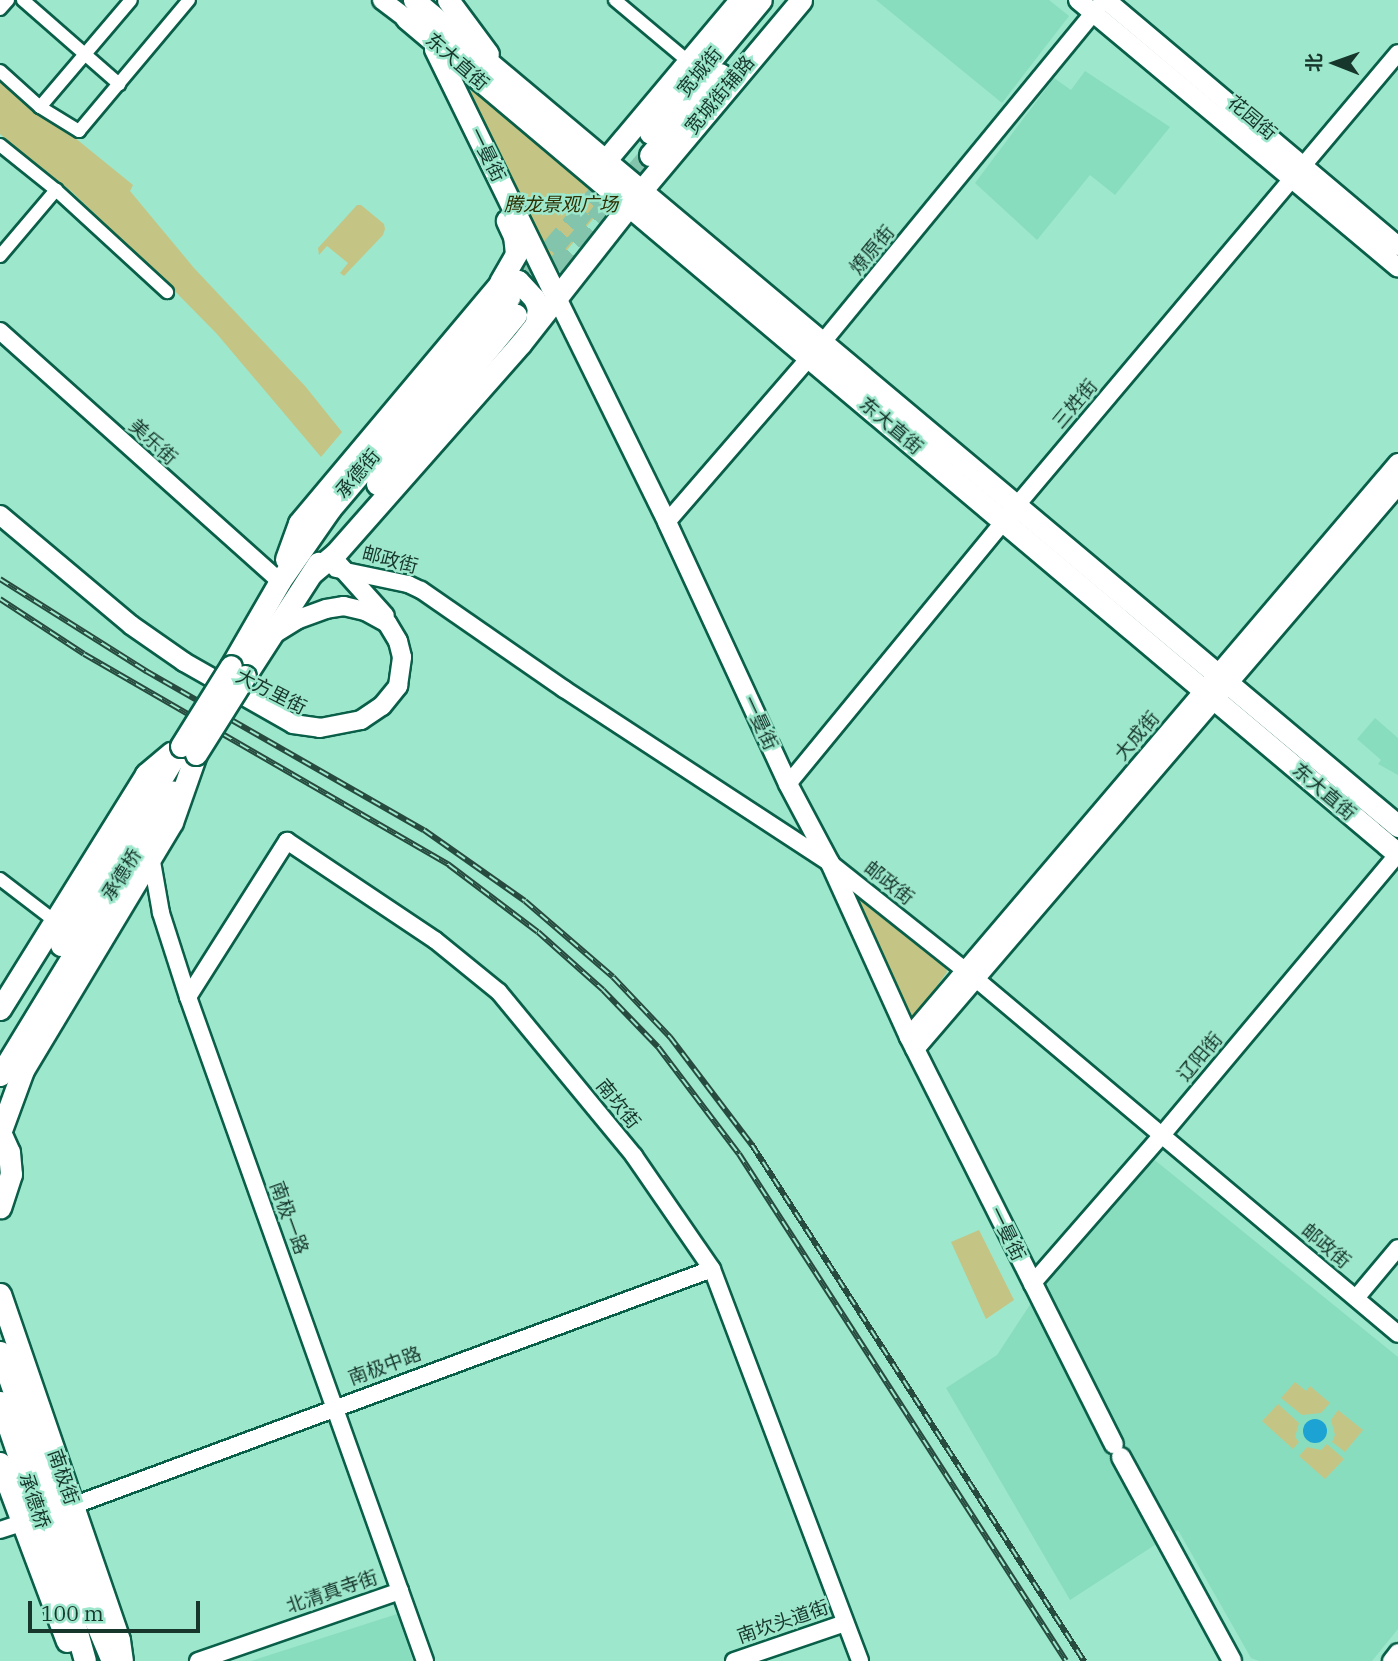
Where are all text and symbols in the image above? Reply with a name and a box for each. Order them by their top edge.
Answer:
street label: 东大直街 [421,28,493,96]
north arrow [1300,28,1370,98]
street label: 宽城街 [673,43,727,101]
street label: 宽城街辅路 [681,51,759,139]
text: 北 [1302,53,1326,72]
street label: 花园街 [1223,91,1281,145]
street label: 一曼街 [464,124,510,186]
park label: 腾龙景观广场 [504,194,618,216]
street label: 燎原街 [845,221,899,279]
street label: 三姓街 [1048,375,1102,433]
street label: 东大直街 [855,393,927,459]
street label: 美乐街 [124,414,182,470]
street label: 承德街 [331,445,385,503]
street label: 邮政街 [360,542,420,578]
street label: 大方里街 [232,665,310,719]
street label: 一曼街 [738,692,782,754]
street label: 大成街 [1110,707,1164,765]
street label: 东大直街 [1288,759,1360,825]
street label: 承德桥 [97,845,147,905]
street label: 邮政街 [860,856,918,910]
street label: 辽阳街 [1173,1028,1227,1086]
street label: 南坎街 [591,1075,645,1133]
street label: 南极一路 [265,1178,313,1258]
street label: 一曼街 [984,1203,1030,1265]
street label: 邮政街 [1297,1219,1355,1273]
street label: 南极中路 [345,1342,425,1390]
street label: 南极街 [43,1446,83,1508]
street label: 承德桥 [14,1470,54,1532]
street label: 北清真寺街 [283,1566,381,1618]
scale bar [32,1588,203,1632]
street label: 南坎头道街 [734,1596,832,1648]
text: 100 m [41,1599,104,1627]

